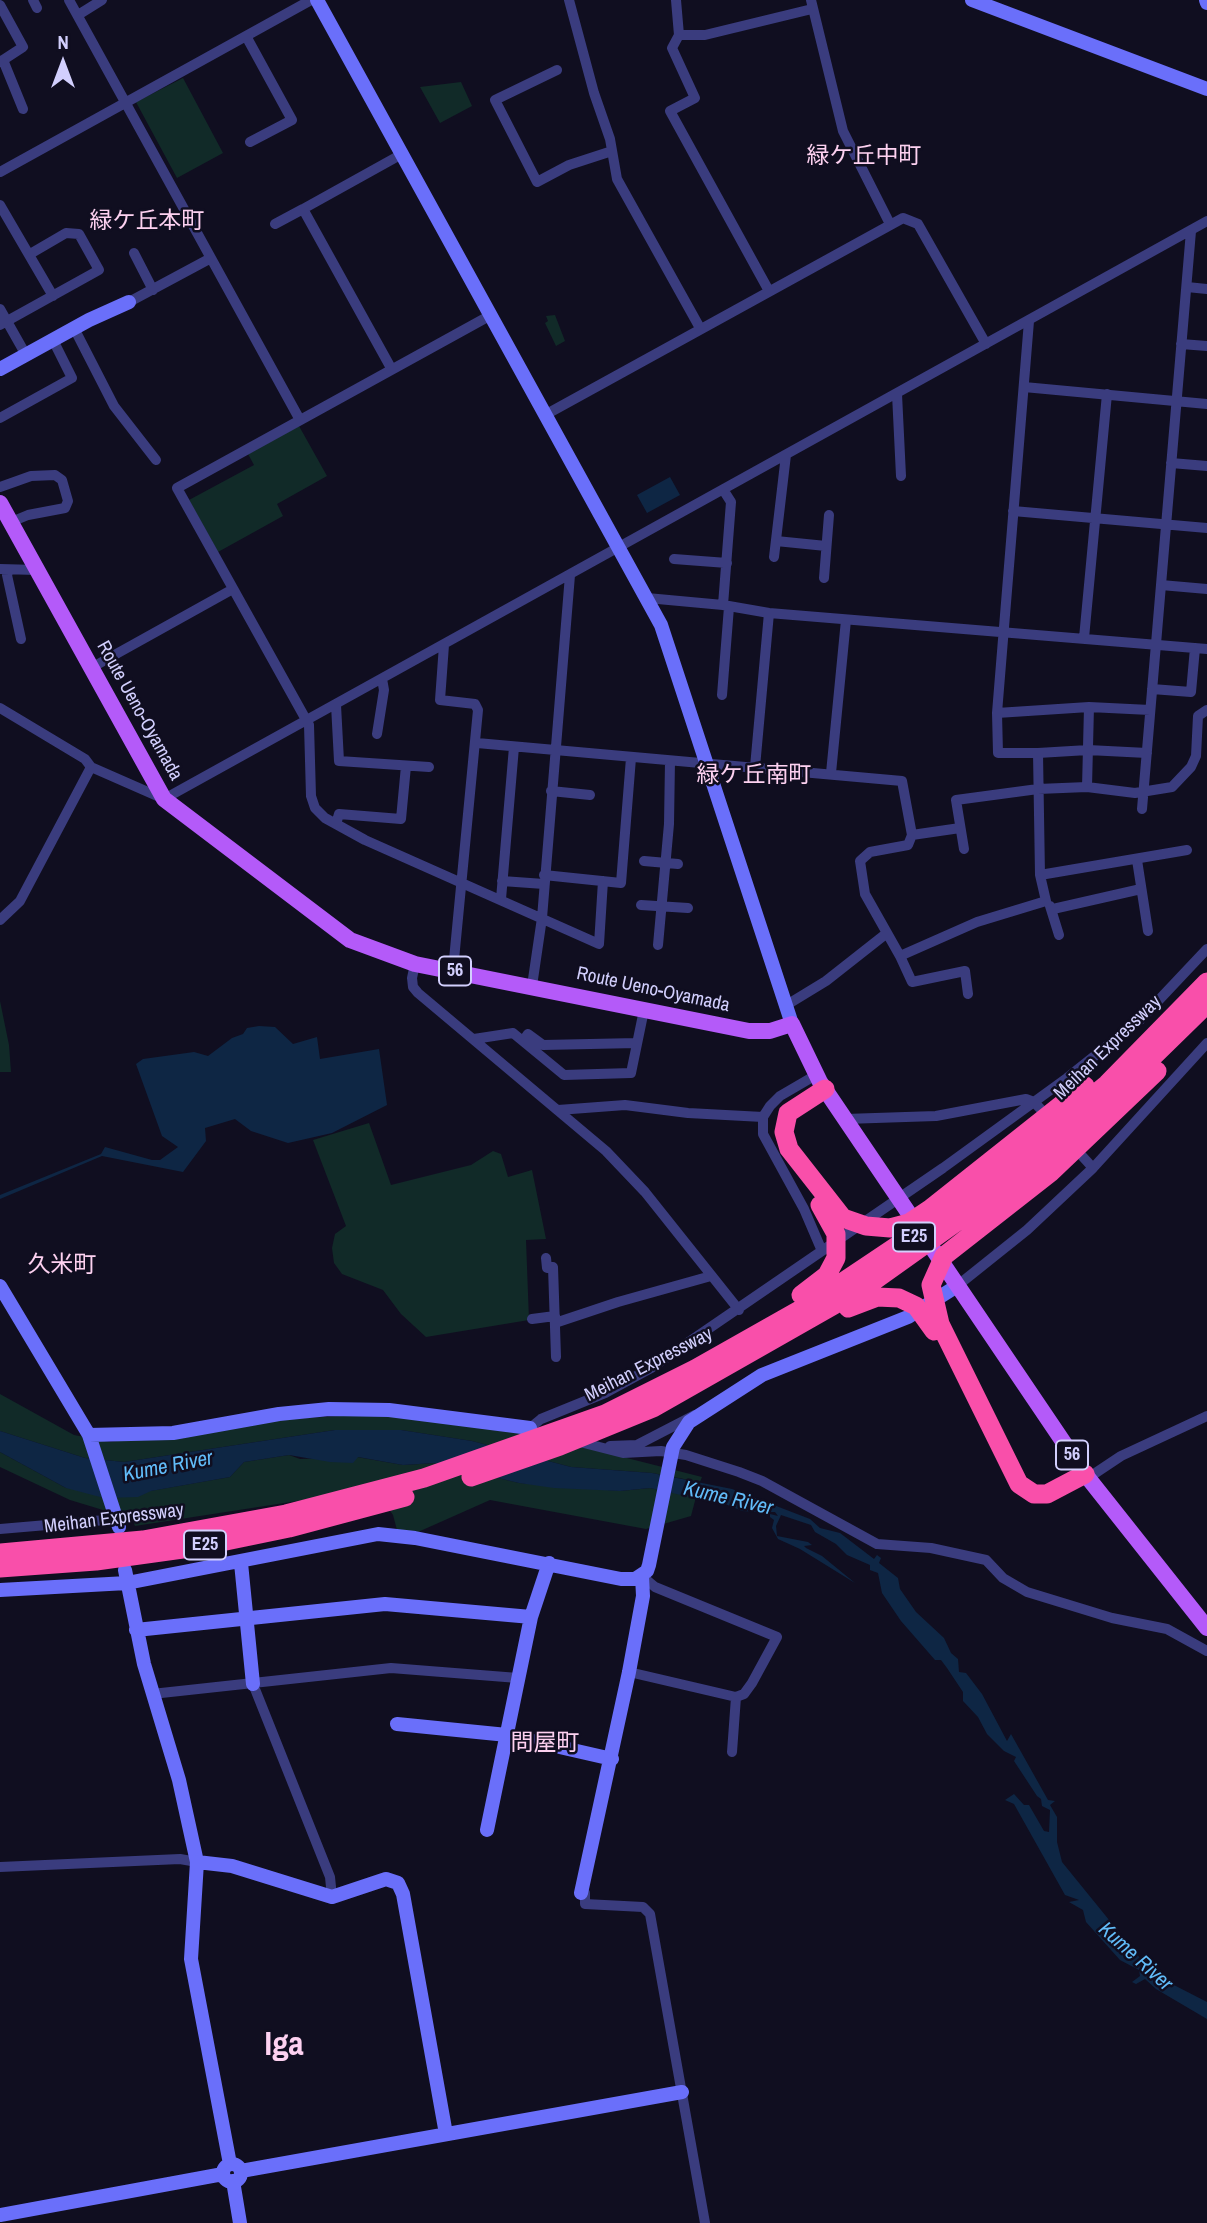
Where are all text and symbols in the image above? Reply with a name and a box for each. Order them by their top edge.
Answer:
north arrow [28,28,98,98]
text: N [57,29,69,55]
district label: 緑ケ丘中町 [807,143,921,171]
district label: 緑ケ丘本町 [90,208,204,236]
street label: Route Ueno-Oyamada [91,637,187,785]
district label: 緑ケ丘南町 [697,762,811,790]
road number: 56 [439,956,471,986]
street label: Route Ueno-Oyamada [574,963,732,1017]
street label: Meihan Expressway [1050,991,1166,1105]
road number: E25 [893,1222,935,1252]
district label: 久米町 [28,1252,96,1280]
street label: Meihan Expressway [581,1323,717,1407]
road number: 56 [1056,1440,1088,1470]
water label: Kume River [121,1446,215,1488]
water label: Kume River [681,1476,775,1522]
street label: Meihan Expressway [43,1499,185,1539]
road number: E25 [184,1530,226,1560]
district label: 問屋町 [511,1730,579,1758]
water label: Kume River [1093,1917,1177,1997]
district label: Iga [264,2026,304,2066]

